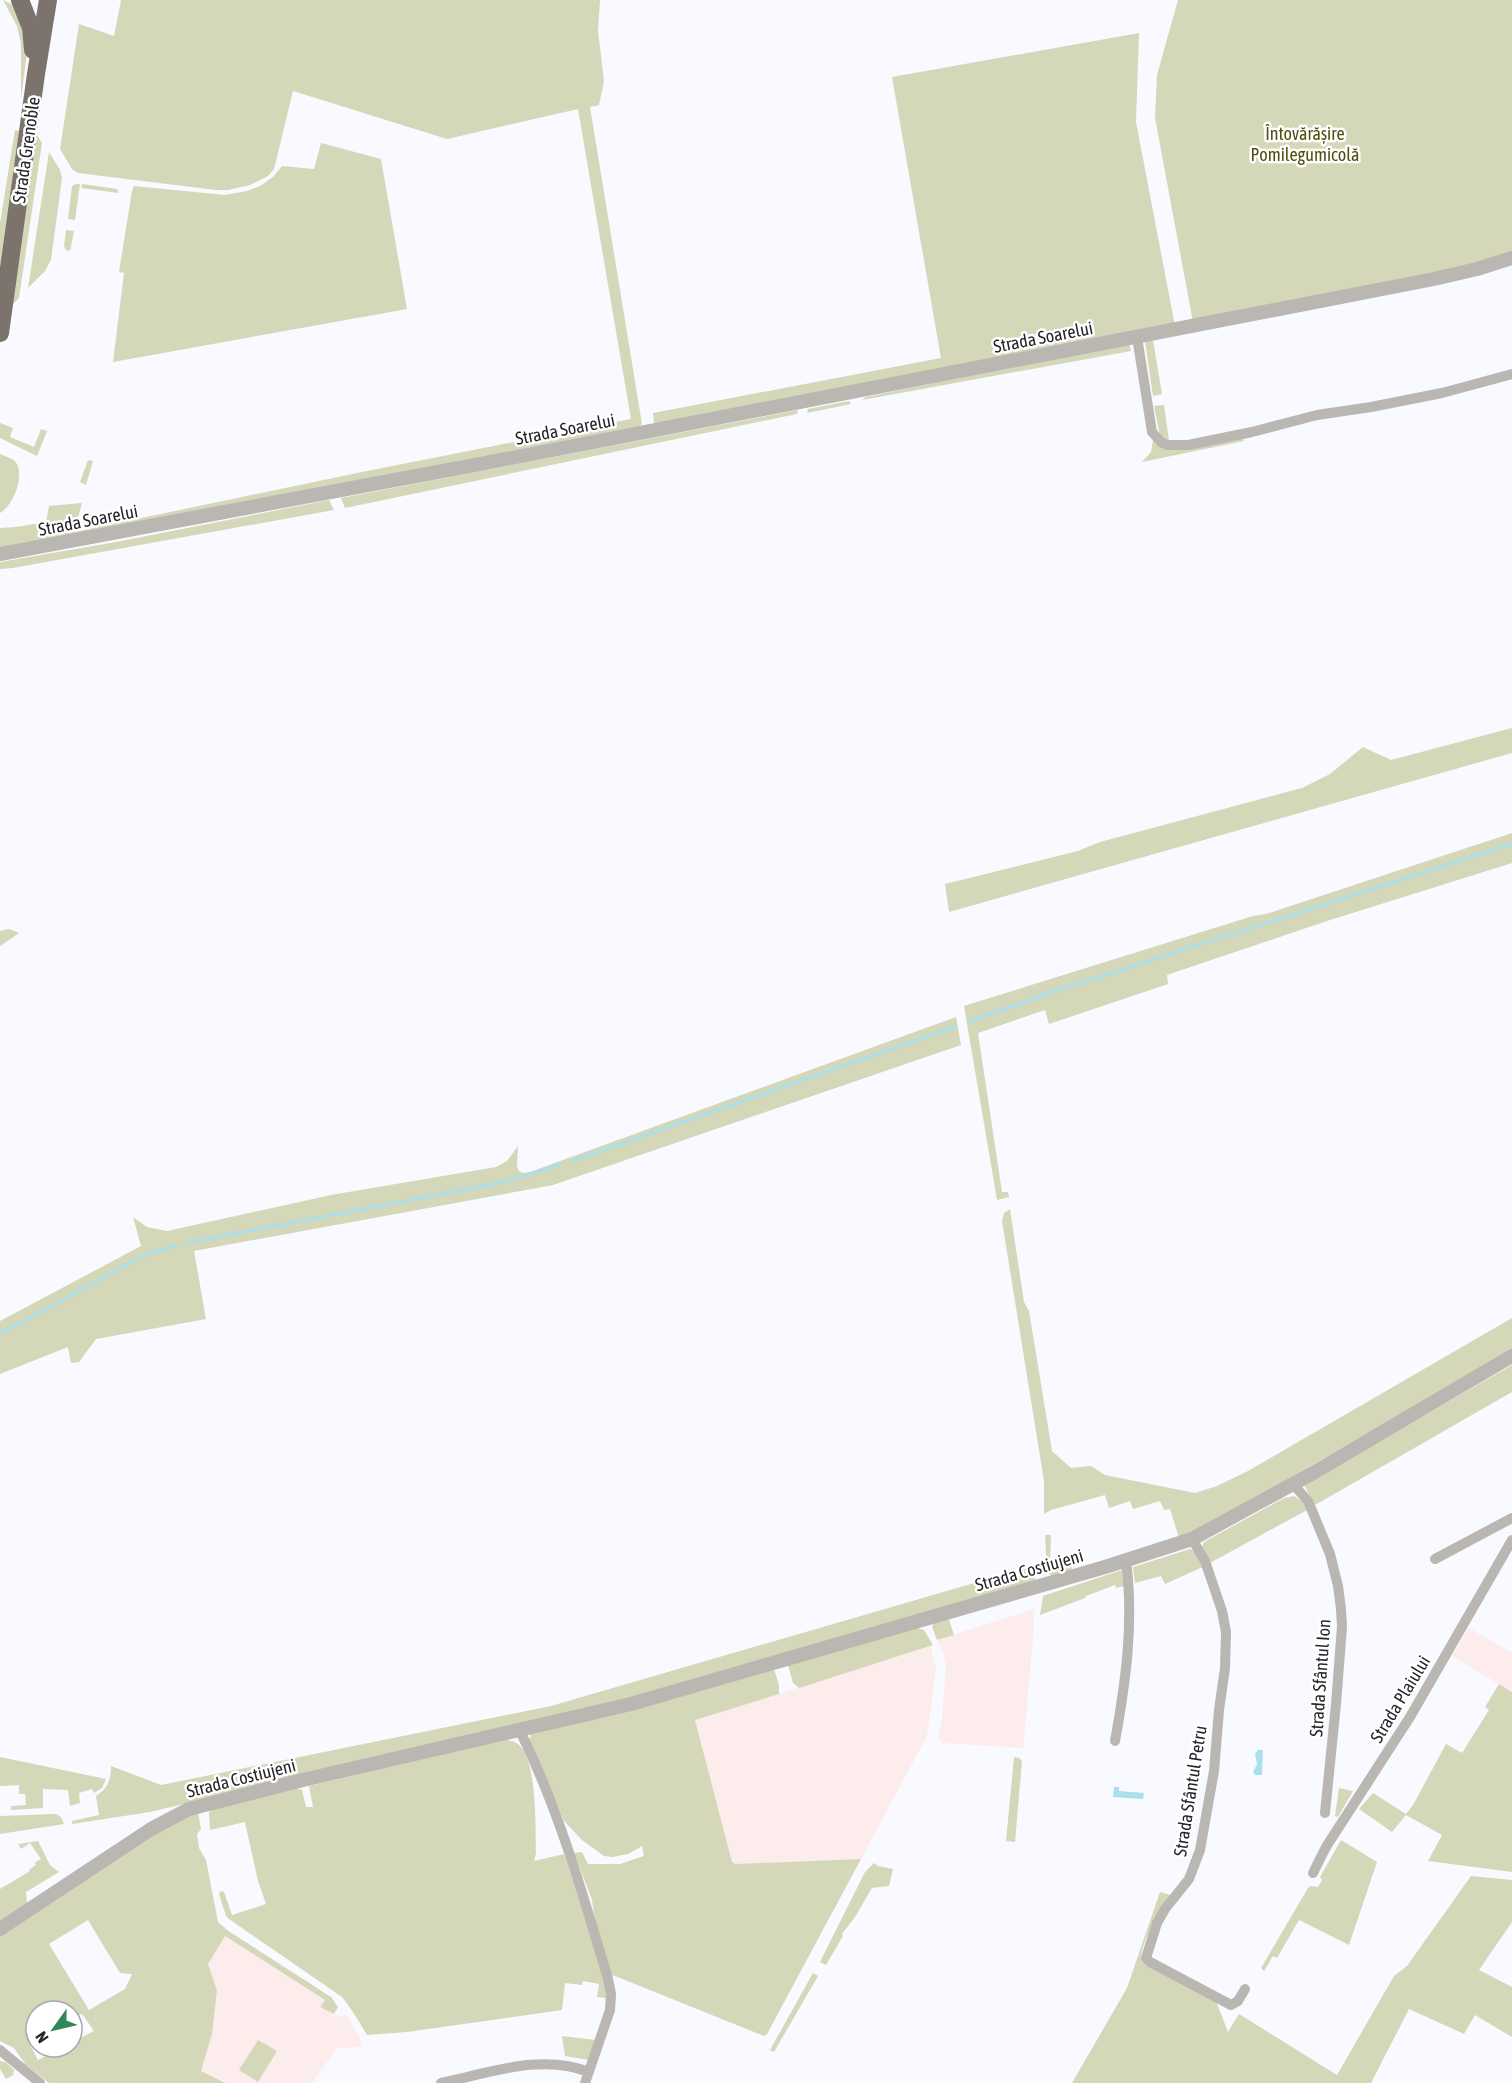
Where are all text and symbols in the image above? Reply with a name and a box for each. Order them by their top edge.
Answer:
street label: Strada Grenoble [8,96,44,204]
park label: Întovărășire Pomilegumicolă [1251,123,1359,165]
street label: Strada Soarelui [991,317,1095,357]
street label: Strada Soarelui [513,409,617,449]
street label: Strada Soarelui [36,500,140,540]
street label: Strada Costiujeni [972,1545,1086,1595]
street label: Strada Sfântul Ion [1305,1618,1335,1738]
street label: Strada Plaiului [1366,1652,1434,1746]
street label: Strada Sfântul Petru [1169,1724,1211,1858]
street label: Strada Costiujeni [184,1754,298,1802]
north arrow [24,1999,84,2059]
text: N [31,2028,52,2046]

